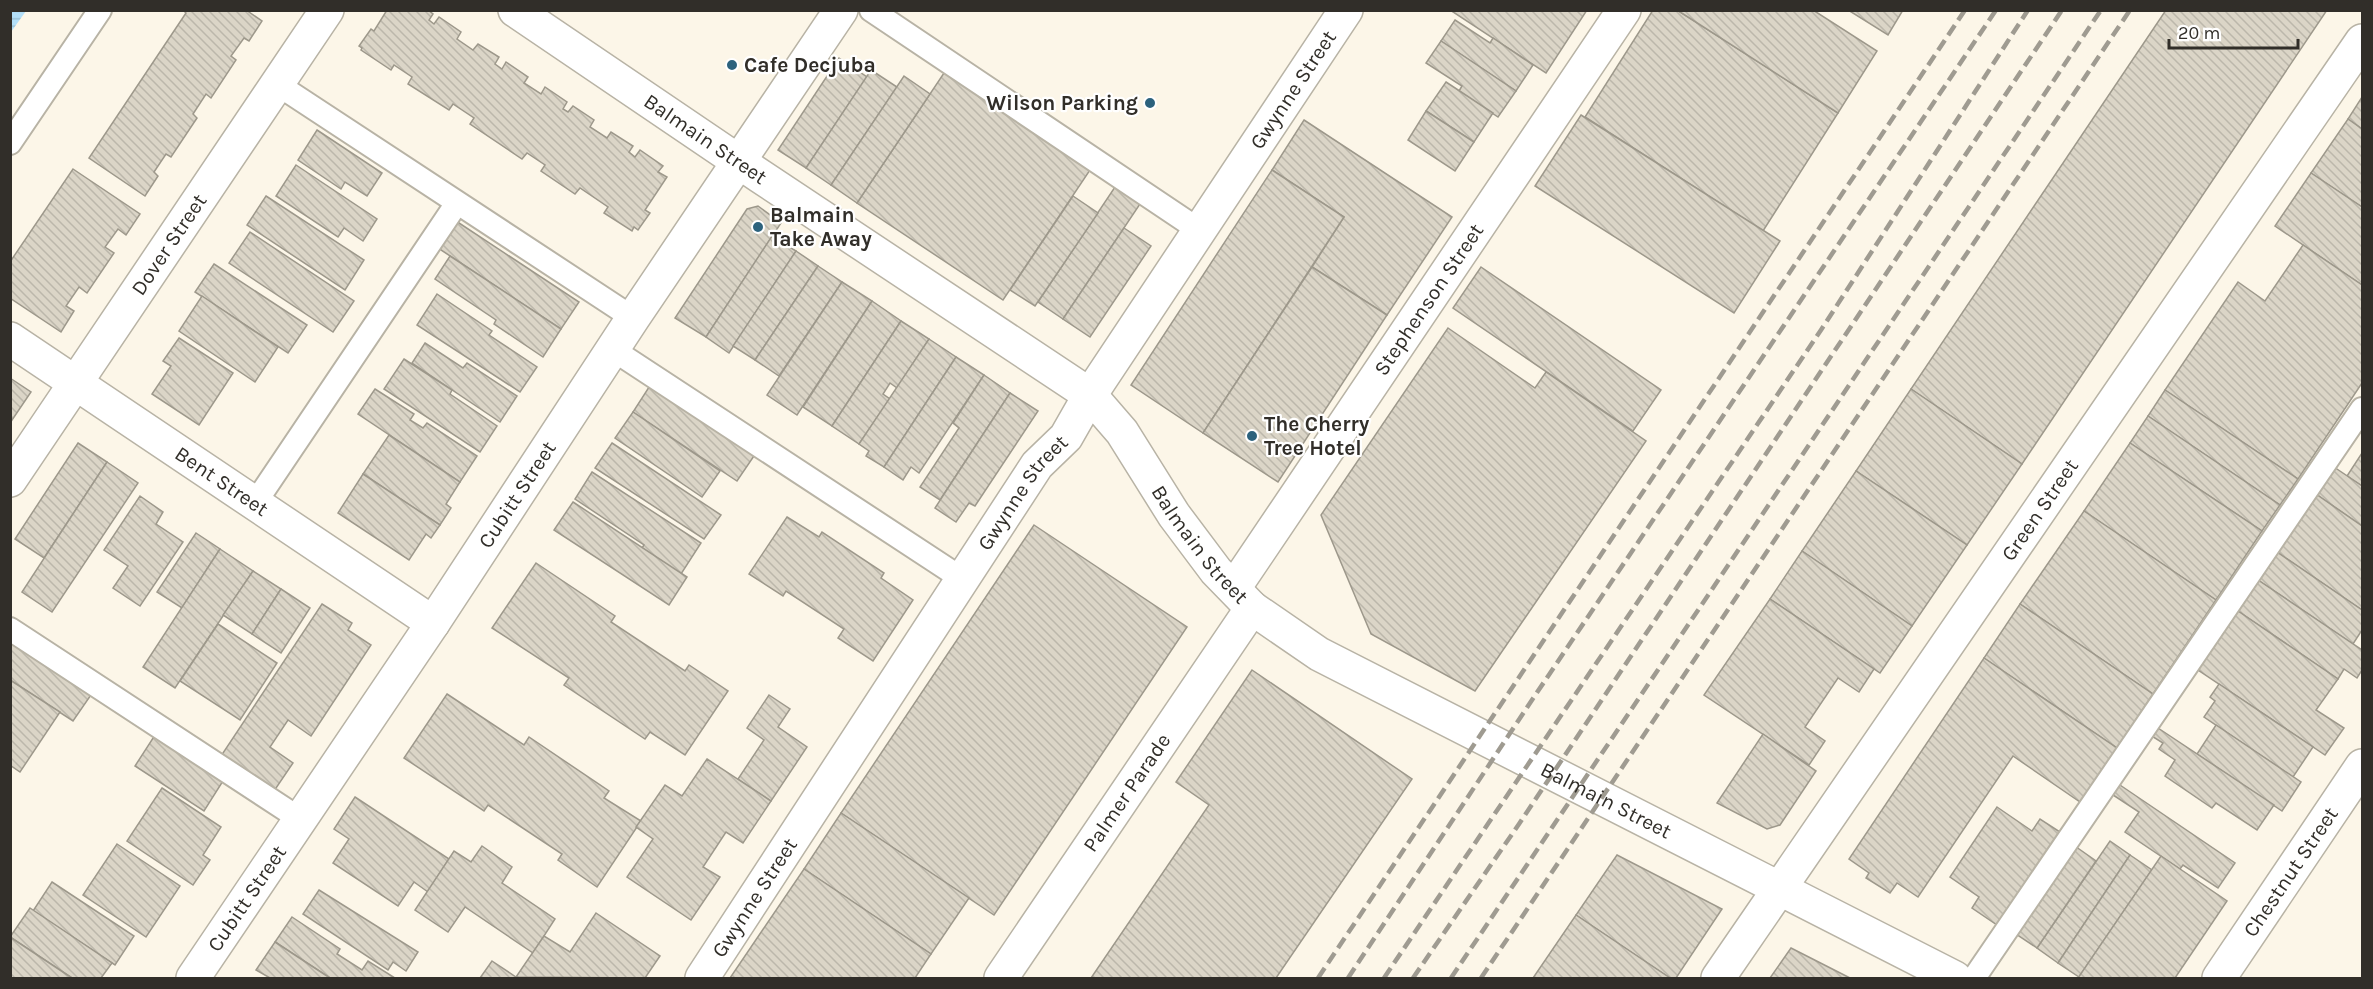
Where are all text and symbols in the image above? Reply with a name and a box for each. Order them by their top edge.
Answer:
scale bar [2169,12,2298,50]
text: 20 m [2178,22,2220,44]
street label: Gwynne Street [1245,26,1341,154]
place label: Cafe Decjuba [744,53,876,77]
marker: Cafe Decjuba [725,58,739,72]
street label: Balmain Street [639,89,772,189]
place label: Wilson Parking [986,91,1138,115]
marker: Wilson Parking [1143,96,1157,110]
street label: Dover Street [126,189,212,300]
place label: Balmain Take Away [770,203,872,251]
street label: Stephenson Street [1369,219,1488,380]
marker: Balmain Take Away [751,220,765,234]
place label: The Cherry Tree Hotel [1264,412,1370,460]
marker: The Cherry Tree Hotel [1245,429,1259,443]
street label: Gwynne Street [973,430,1073,555]
street label: Cubitt Street [473,437,561,553]
street label: Bent Street [171,441,273,521]
street label: Green Street [1996,454,2083,565]
street label: Balmain Street [1147,481,1253,609]
street label: Palmer Parade [1078,729,1175,856]
street label: Balmain Street [1537,757,1676,844]
street label: Chestnut Street [2238,802,2343,941]
street label: Gwynne Street [707,833,802,962]
street label: Cubitt Street [202,841,291,956]

